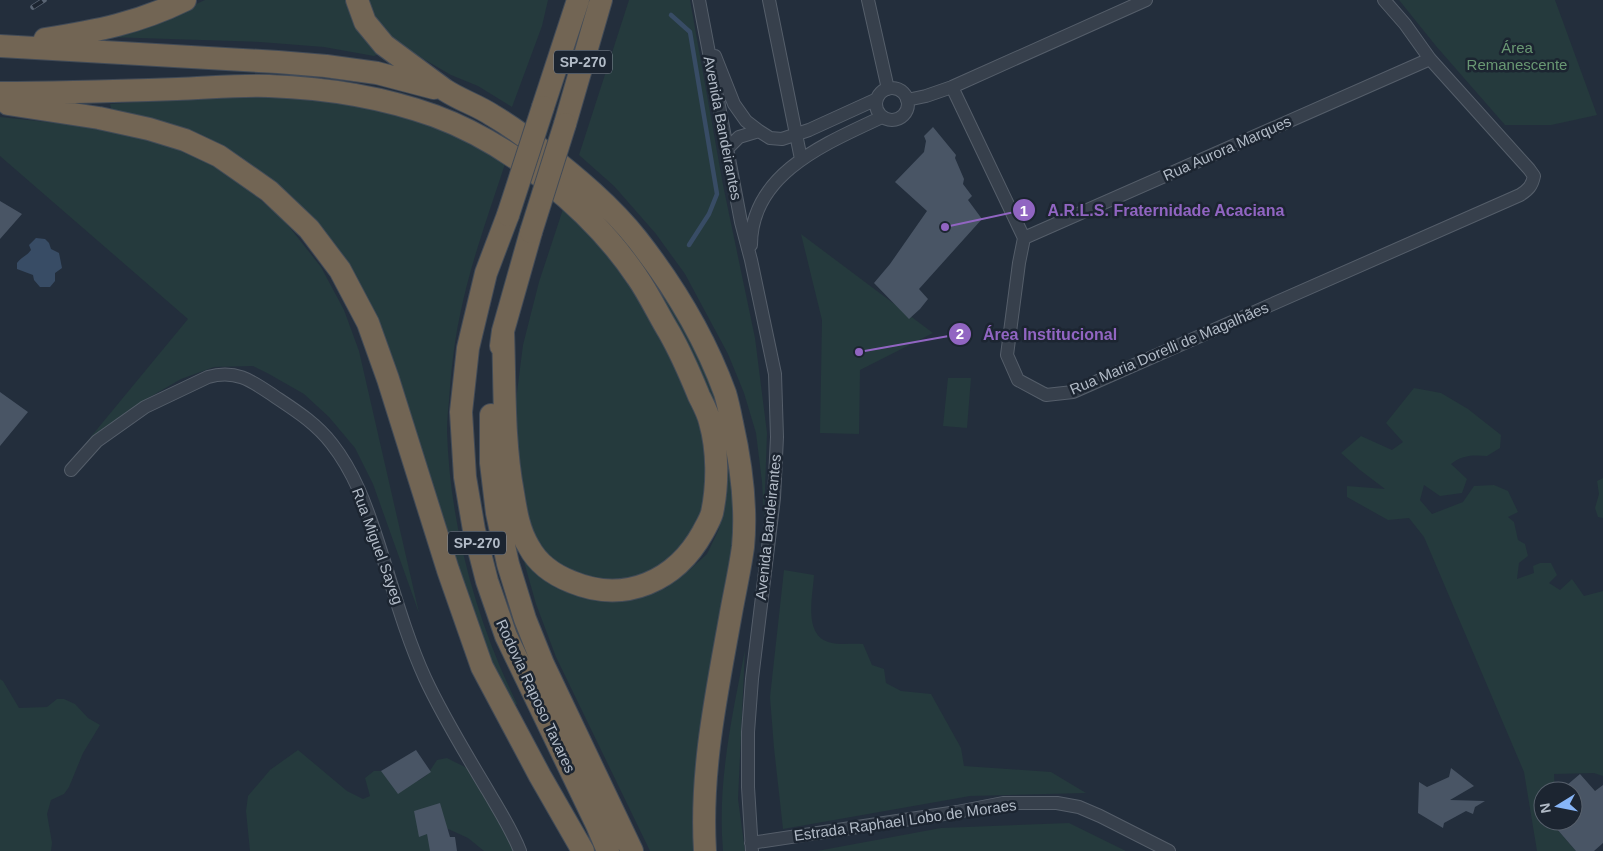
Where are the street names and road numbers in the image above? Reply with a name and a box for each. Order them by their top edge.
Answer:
road number: SP-270 [554,51,612,74]
street label: Avenida Bandeirantes [701,54,745,202]
street label: Rua Aurora Marques [1160,112,1294,184]
street label: Rua Maria Dorelli de Magalhães [1067,298,1271,398]
street label: Avenida Bandeirantes [752,453,784,601]
street label: Rua Miguel Sayeg [349,485,407,607]
road number: SP-270 [448,532,506,554]
street label: Rodovia Raposo Tavares [493,617,579,775]
street label: Estrada Raphael Lobo de Moraes [793,796,1017,844]

